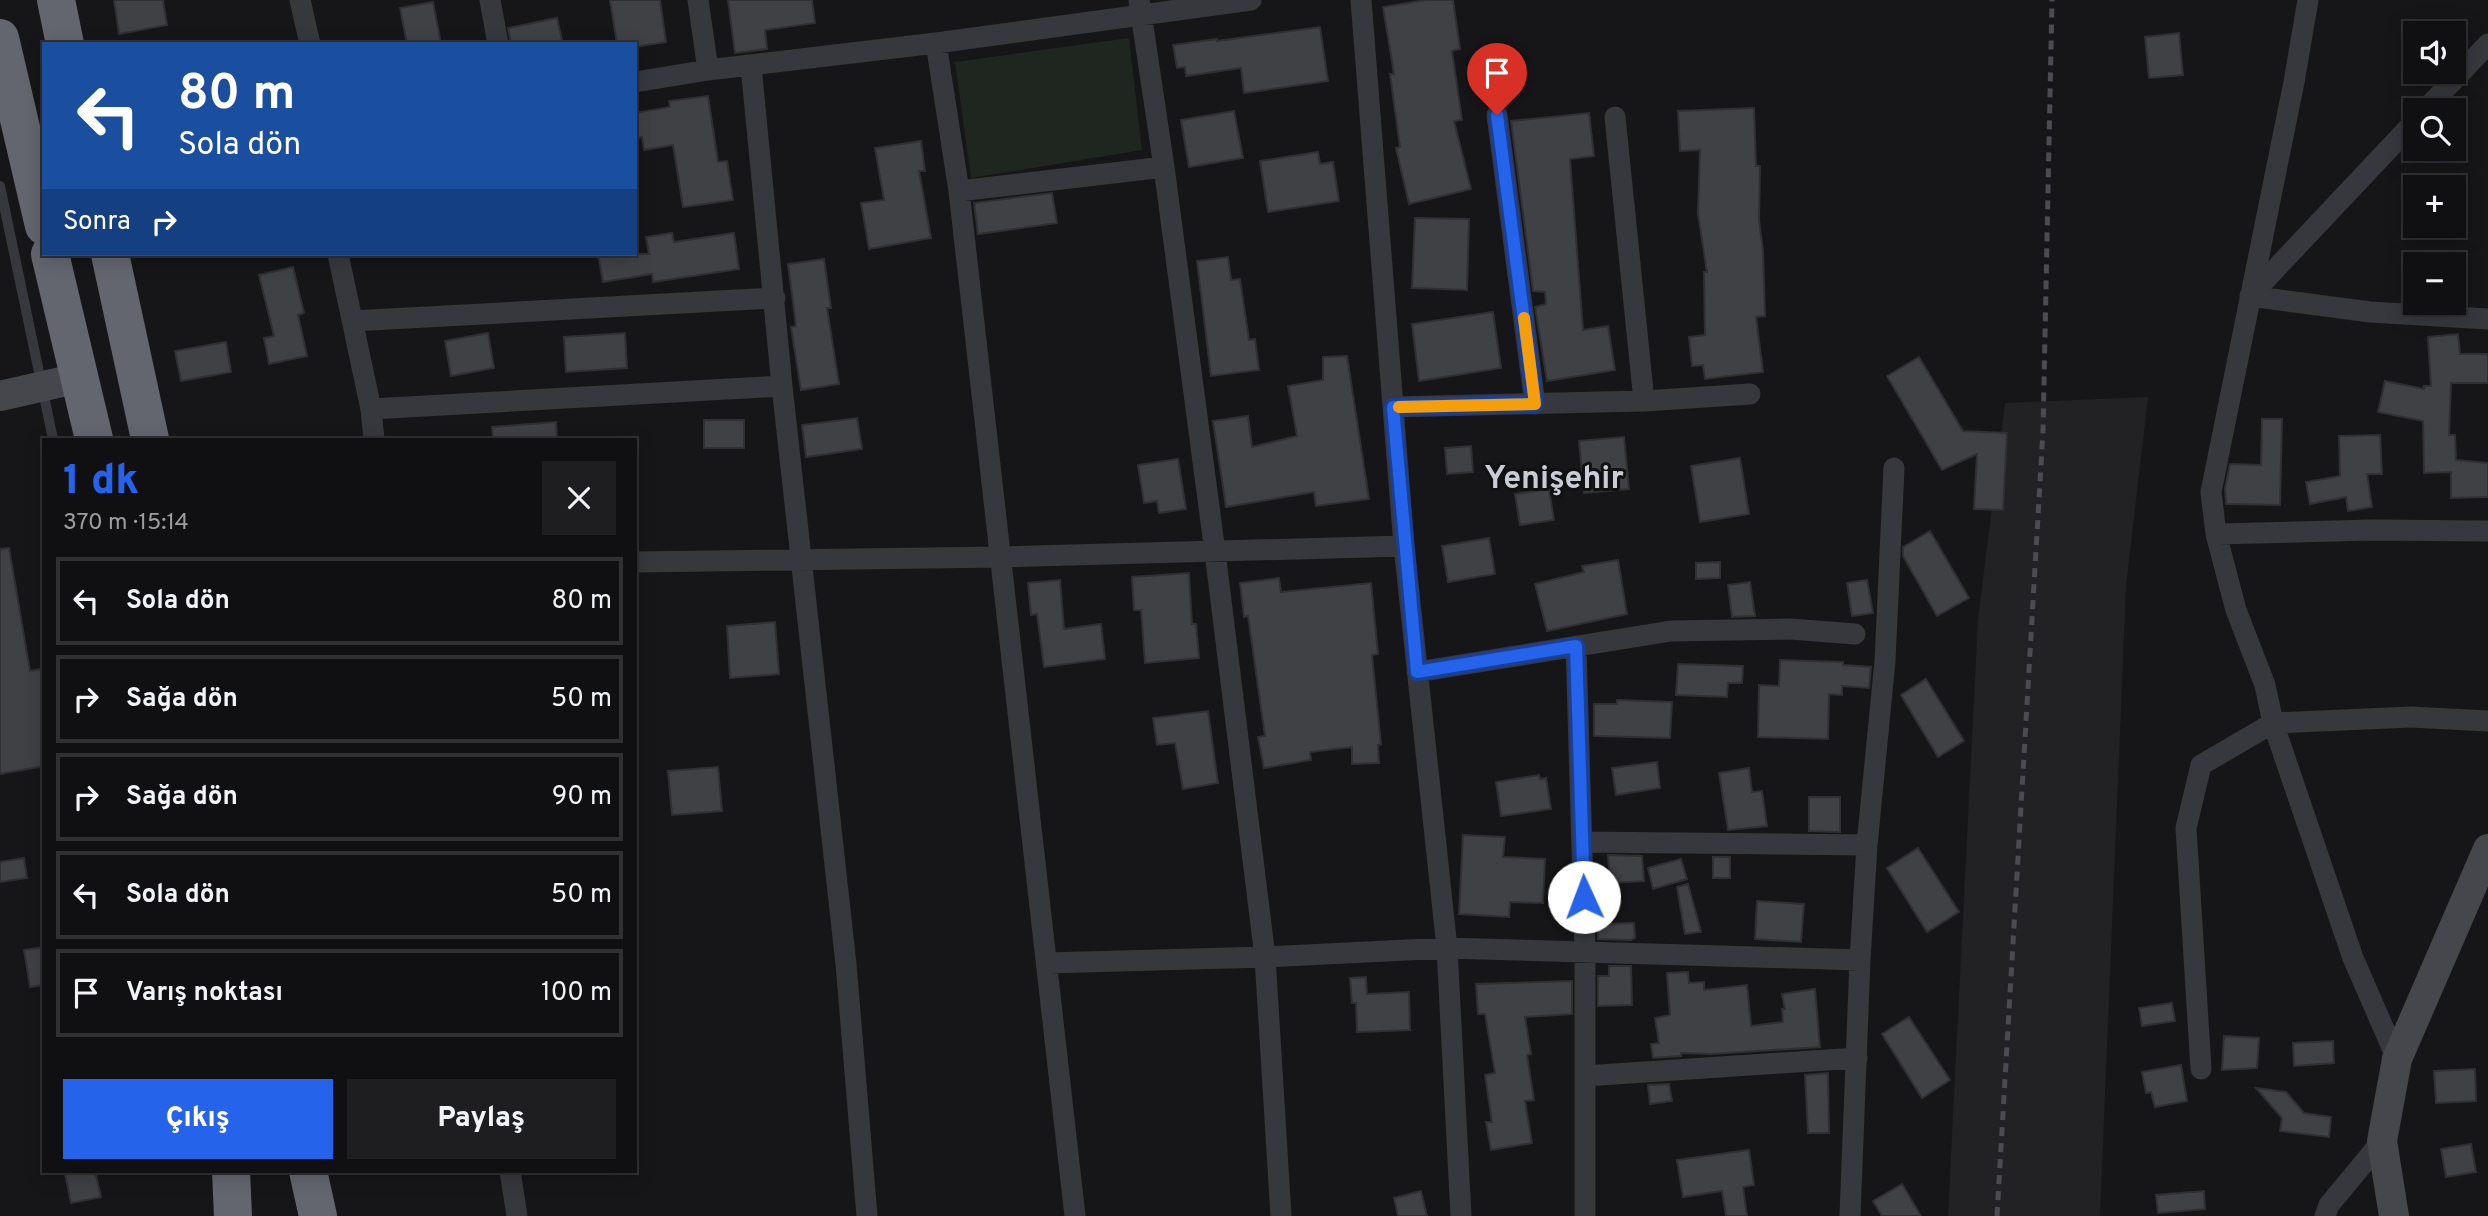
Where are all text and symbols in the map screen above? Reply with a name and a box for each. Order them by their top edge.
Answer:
map controls [2403,21,2466,315]
button: sound [2403,21,2466,84]
pin [1467,43,1527,115]
icon: arrive [1478,54,1516,92]
text: 80 m [178,65,295,127]
icon: left [63,70,154,161]
button: search [2403,98,2466,161]
text: Sola dön [178,126,301,166]
button: + [2403,175,2466,238]
icon: right [145,203,183,241]
text: Sonra [63,206,131,239]
button: − [2403,252,2466,315]
text: 1 dk [63,456,139,509]
district label: Yenişehir [1484,460,1624,500]
button: close [542,461,616,535]
text: 370 m · 15:14 [63,509,189,538]
icon: left [67,582,105,620]
text: Sola dön [126,585,230,618]
text: 80 m [552,585,612,618]
icon: right [67,680,105,718]
text: Sağa dön [126,683,238,716]
text: 50 m [551,683,612,716]
icon: right [67,778,105,816]
text: Sağa dön [126,781,238,814]
text: 90 m [552,781,612,814]
position arrow [1547,860,1621,934]
icon: left [67,876,105,914]
text: Sola dön [126,879,230,912]
text: 50 m [551,879,612,912]
icon: arrive [67,974,105,1012]
text: Varış noktası [126,977,283,1010]
text: 100 m [541,977,612,1010]
button: Çıkış [63,1079,333,1159]
button: Paylaş [347,1079,616,1159]

